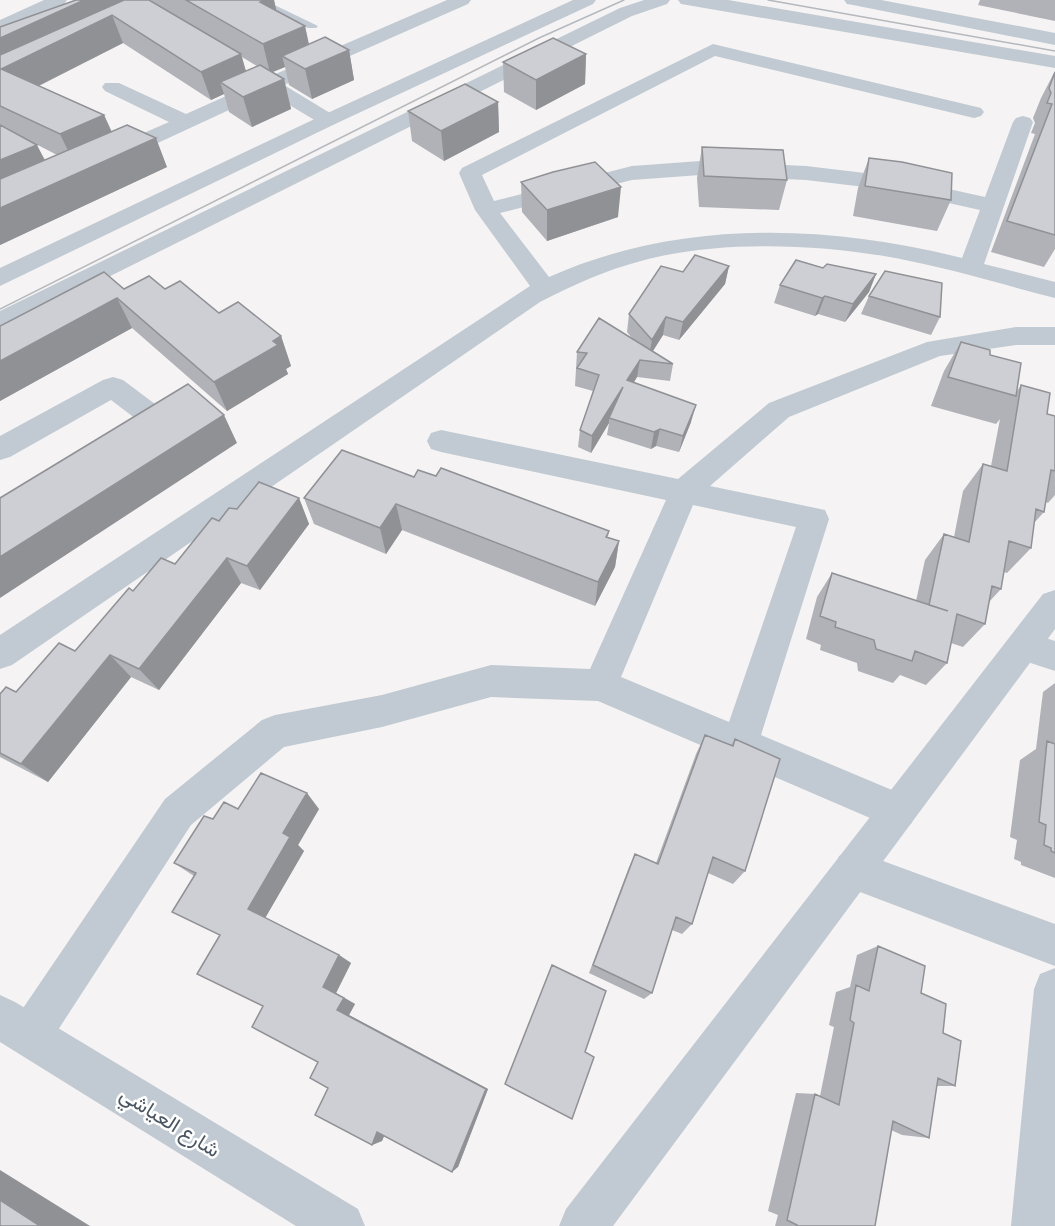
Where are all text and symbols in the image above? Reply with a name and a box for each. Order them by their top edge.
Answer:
street label: شارع العياشي [113,1080,225,1166]

